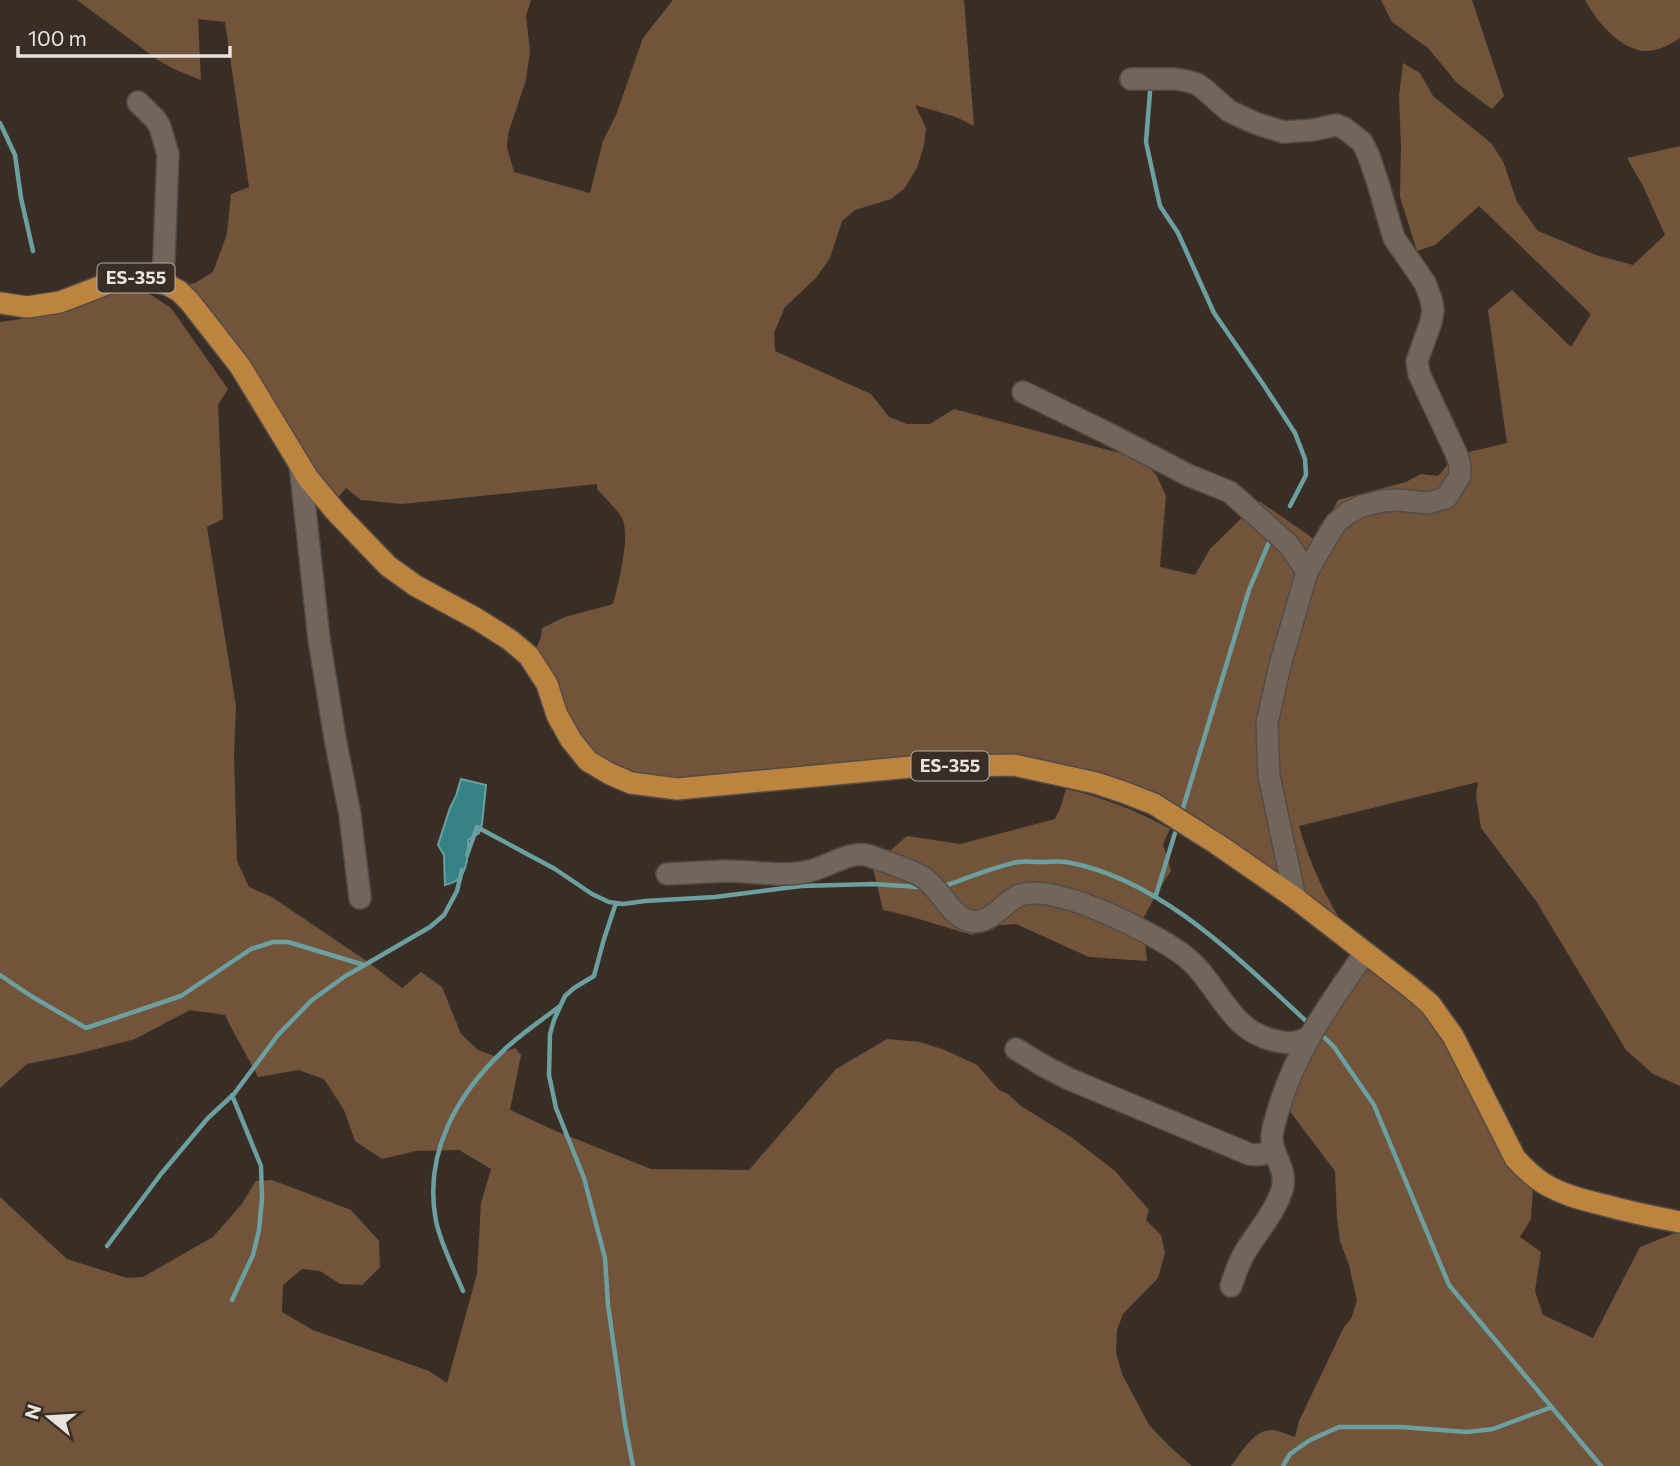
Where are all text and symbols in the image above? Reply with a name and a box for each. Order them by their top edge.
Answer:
scale bar [18,14,229,58]
text: 100 m [28,25,87,50]
road number: ES-355 [97,264,174,292]
road number: ES-355 [912,752,988,780]
north arrow [14,1382,84,1452]
text: N [19,1401,45,1422]

